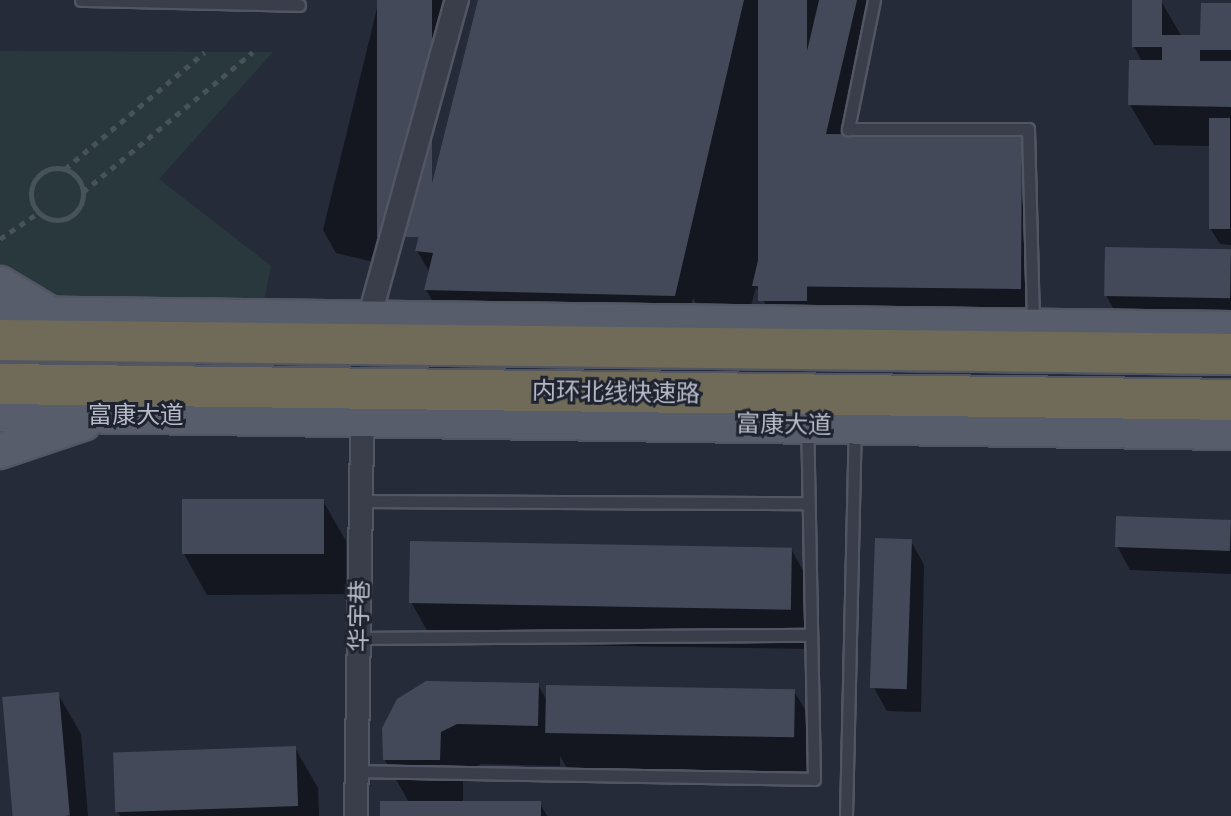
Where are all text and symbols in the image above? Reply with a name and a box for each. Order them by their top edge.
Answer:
street label: 内环北线快速路 [532,376,700,408]
street label: 富康大道 [88,401,184,429]
street label: 富康大道 [736,409,832,439]
street label: 华宇巷 [344,580,374,652]

